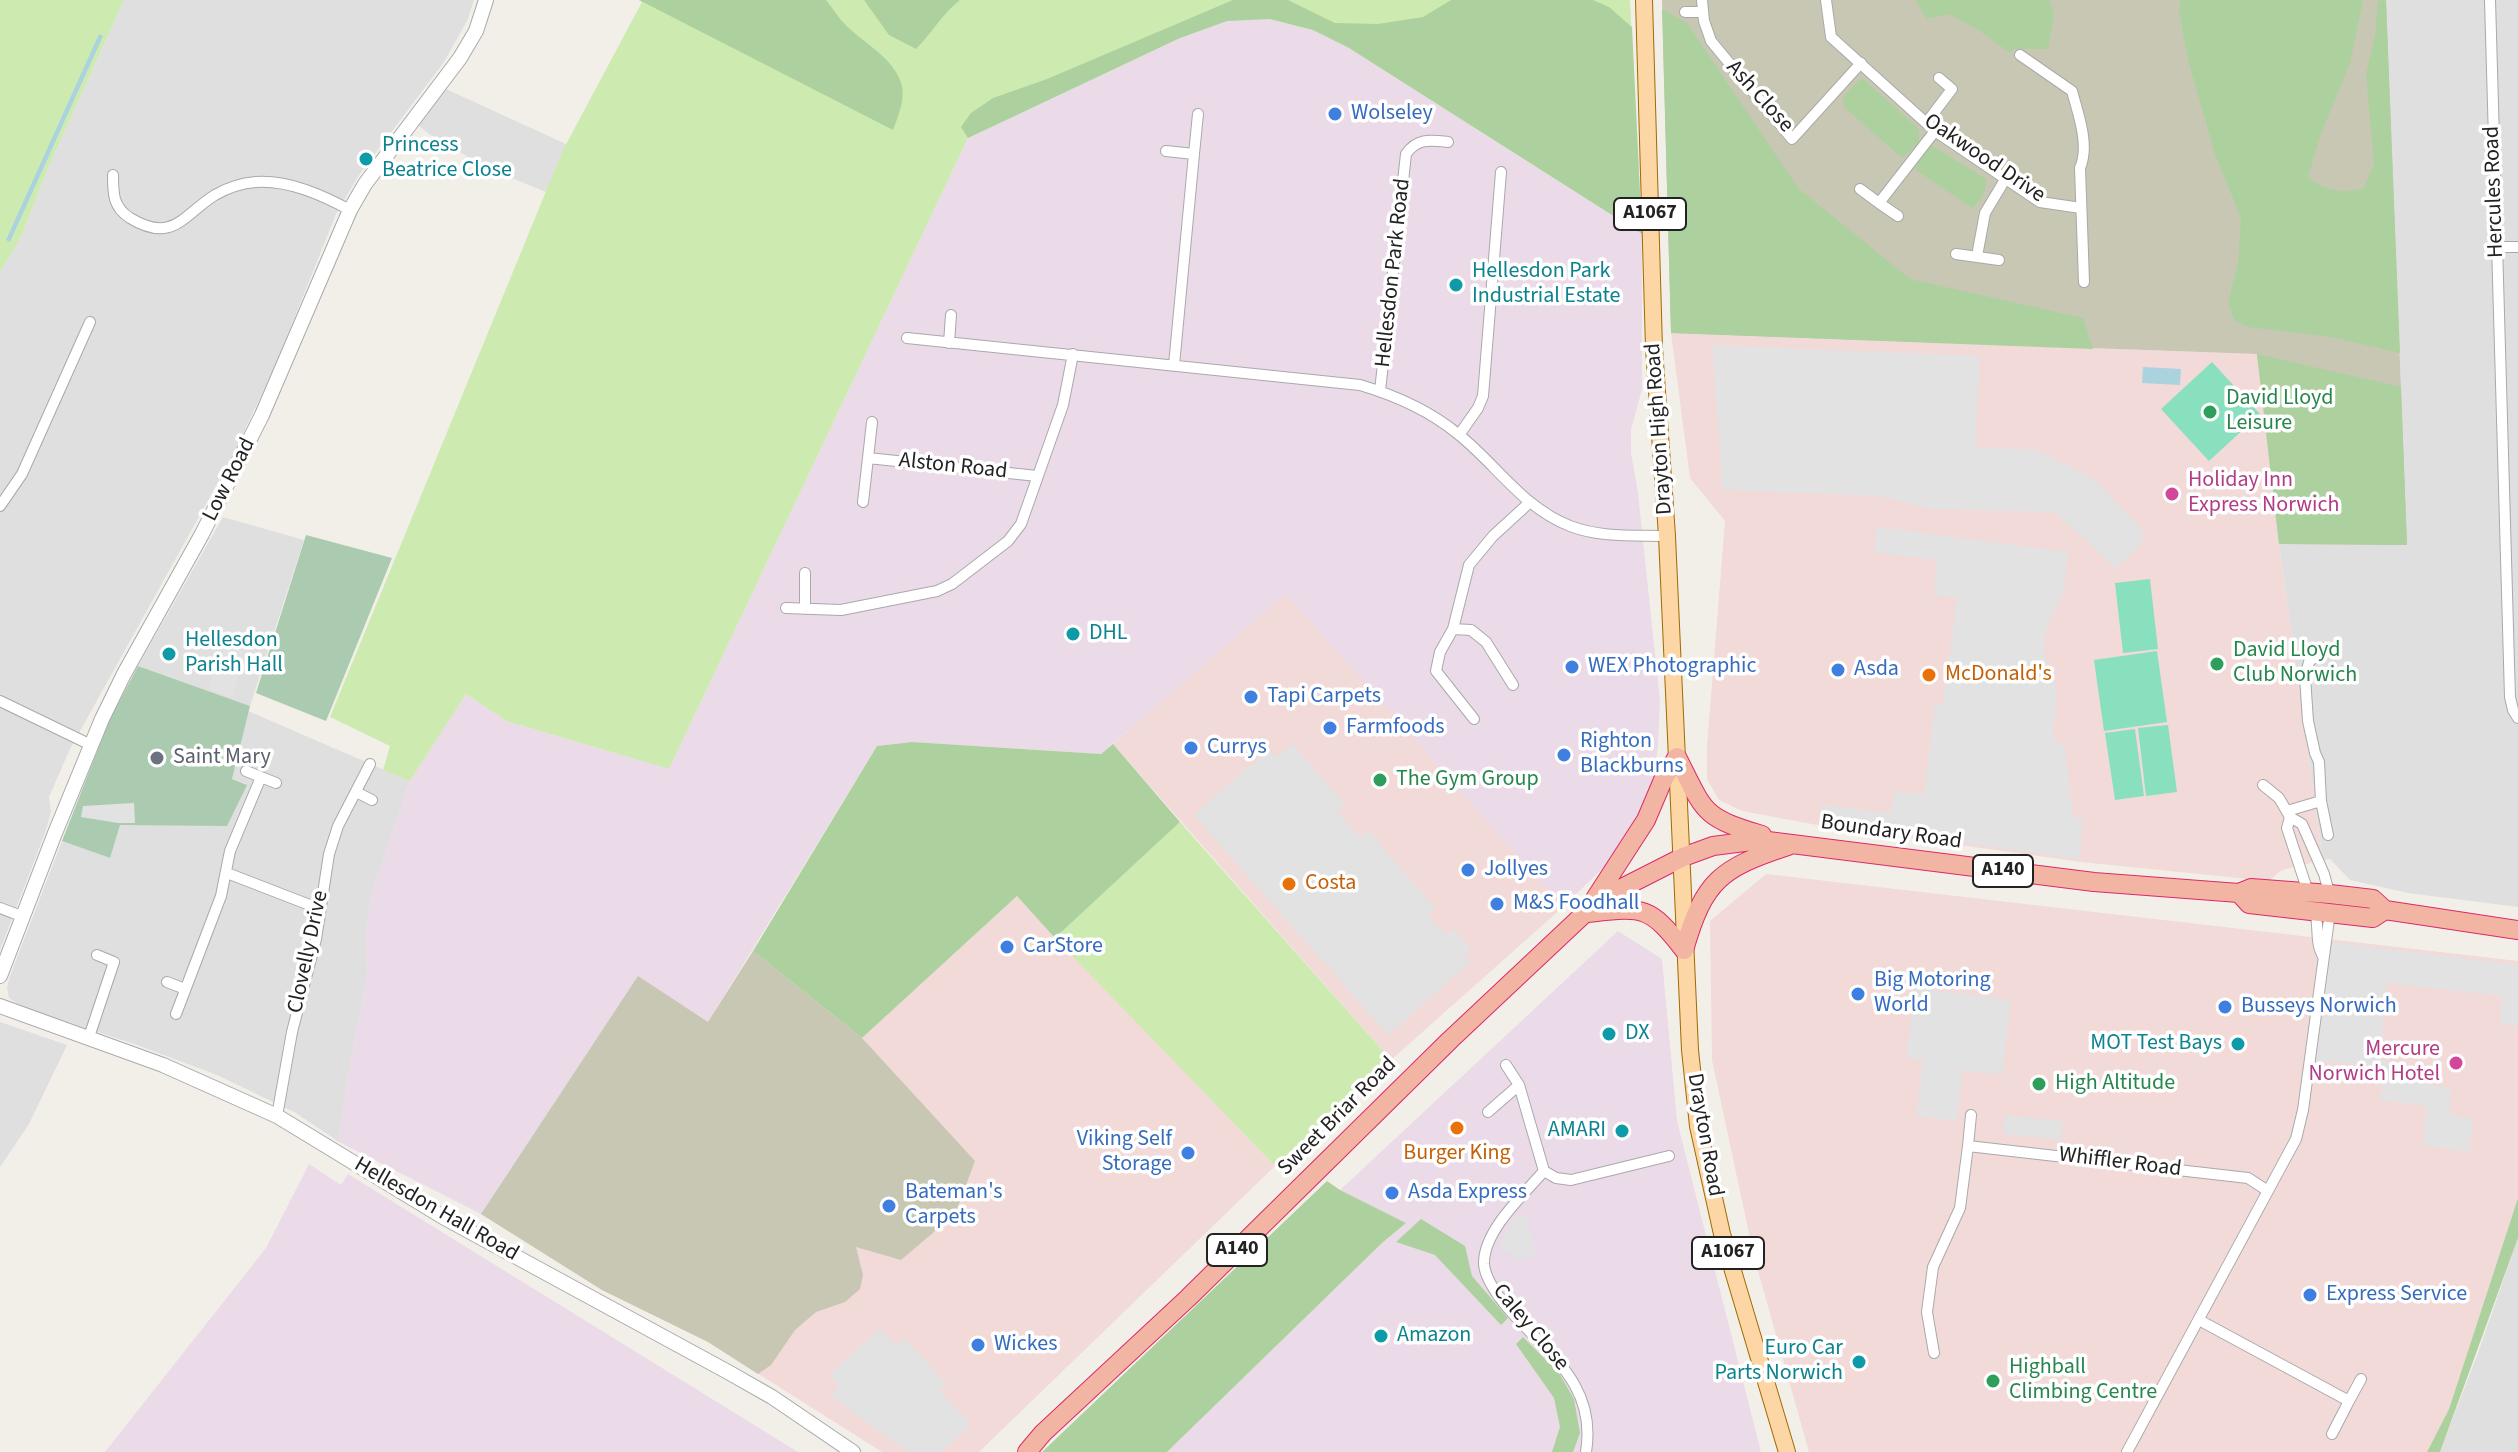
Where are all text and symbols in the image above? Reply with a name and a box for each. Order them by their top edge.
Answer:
street label: Ash Close [1720,55,1798,139]
place label: Wolseley [1351,101,1433,127]
marker: Wolseley [1326,105,1344,123]
street label: Oakwood Drive [1918,109,2050,209]
street label: Hercules Road [2480,126,2510,258]
place label: Princess Beatrice Close [382,133,512,184]
marker: Princess Beatrice Close [357,150,375,168]
street label: Hellesdon Park Road [1371,177,1417,369]
road number: A1067 [1614,198,1686,230]
place label: Hellesdon Park Industrial Estate [1472,259,1621,310]
marker: Hellesdon Park Industrial Estate [1447,276,1465,294]
street label: Drayton High Road [1641,342,1679,516]
place label: David Lloyd Leisure [2226,386,2333,438]
marker: David Lloyd Leisure [2201,403,2219,421]
street label: Low Road [198,434,262,526]
street label: Alston Road [897,448,1009,486]
place label: Holiday Inn Express Norwich [2188,468,2340,520]
marker: Holiday Inn Express Norwich [2163,485,2181,503]
place label: DHL [1089,621,1128,647]
marker: DHL [1064,625,1082,643]
place label: Hellesdon Parish Hall [185,628,283,680]
place label: David Lloyd Club Norwich [2233,638,2357,690]
marker: Hellesdon Parish Hall [160,645,178,663]
place label: WEX Photographic [1588,654,1757,680]
marker: David Lloyd Club Norwich [2208,655,2226,673]
place label: Asda [1854,657,1899,683]
marker: WEX Photographic [1563,658,1581,676]
marker: Asda [1829,661,1847,679]
place label: McDonald's [1945,662,2052,688]
marker: McDonald's [1920,666,1938,684]
place label: Tapi Carpets [1267,684,1381,710]
marker: Tapi Carpets [1242,688,1260,706]
place label: Farmfoods [1346,715,1445,741]
marker: Farmfoods [1321,719,1339,737]
place label: Righton Blackburns [1580,729,1684,780]
place label: Currys [1207,735,1267,761]
marker: Currys [1182,739,1200,757]
place label: Saint Mary [173,745,271,771]
marker: Righton Blackburns [1555,746,1573,764]
marker: Saint Mary [148,749,166,767]
place label: The Gym Group [1396,767,1539,793]
marker: The Gym Group [1371,771,1389,789]
street label: Boundary Road [1819,810,1963,856]
road number: A140 [1973,855,2033,887]
place label: Jollyes [1484,857,1548,883]
marker: Jollyes [1459,861,1477,879]
place label: Costa [1305,871,1356,897]
marker: Costa [1280,875,1298,893]
street label: Clovelly Drive [283,888,335,1016]
place label: M&S Foodhall [1513,891,1639,917]
marker: M&S Foodhall [1488,895,1506,913]
place label: CarStore [1023,934,1103,960]
marker: CarStore [998,938,1016,956]
place label: Big Motoring World [1874,968,1991,1020]
marker: Big Motoring World [1849,985,1867,1003]
place label: Busseys Norwich [2241,994,2397,1020]
marker: Busseys Norwich [2216,998,2234,1016]
place label: DX [1625,1021,1649,1047]
marker: DX [1600,1025,1618,1043]
place label: MOT Test Bays [2090,1031,2222,1057]
marker: MOT Test Bays [2229,1035,2247,1053]
place label: Mercure Norwich Hotel [2309,1037,2440,1088]
street label: Sweet Briar Road [1273,1052,1403,1182]
marker: Mercure Norwich Hotel [2447,1054,2465,1072]
street label: Drayton Road [1680,1071,1728,1199]
place label: High Altitude [2055,1071,2175,1097]
marker: High Altitude [2030,1075,2048,1093]
place label: AMARI [1548,1118,1606,1144]
marker: Burger King [1448,1119,1466,1137]
marker: AMARI [1613,1122,1631,1140]
place label: Viking Self Storage [1077,1127,1172,1178]
place label: Burger King [1403,1141,1511,1167]
street label: Whiffler Road [2057,1142,2183,1184]
marker: Viking Self Storage [1179,1144,1197,1162]
street label: Hellesdon Hall Road [349,1152,523,1268]
place label: Bateman's Carpets [905,1180,1002,1232]
place label: Asda Express [1408,1180,1527,1206]
marker: Asda Express [1383,1184,1401,1202]
marker: Bateman's Carpets [880,1197,898,1215]
road number: A140 [1207,1234,1267,1266]
road number: A1067 [1692,1237,1764,1269]
street label: Caley Close [1486,1279,1574,1377]
place label: Express Service [2326,1282,2467,1308]
marker: Express Service [2301,1286,2319,1304]
place label: Amazon [1397,1323,1471,1349]
marker: Amazon [1372,1327,1390,1345]
place label: Wickes [994,1332,1057,1358]
marker: Wickes [969,1336,987,1354]
place label: Euro Car Parts Norwich [1714,1336,1843,1388]
marker: Euro Car Parts Norwich [1850,1353,1868,1371]
place label: Highball Climbing Centre [2009,1355,2157,1406]
marker: Highball Climbing Centre [1984,1372,2002,1390]

